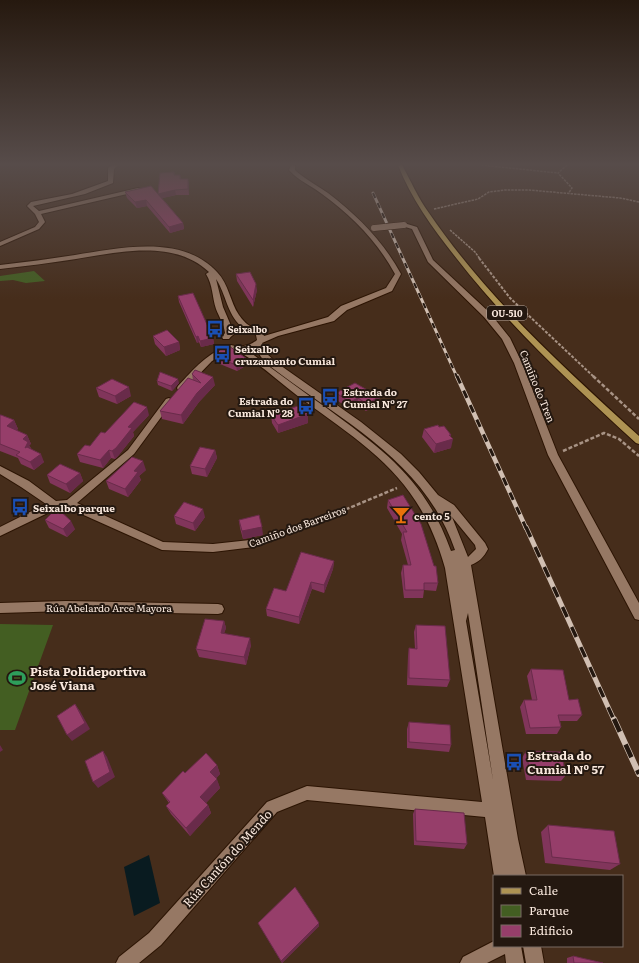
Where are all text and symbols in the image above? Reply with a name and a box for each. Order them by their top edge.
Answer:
road number: OU-510 [487,306,527,320]
bus stop icon: Seixalbo [205,319,225,339]
place label: Seixalbo [228,322,268,336]
place label: Seixalbo cruzamento Cumial [235,341,335,368]
bus stop icon: Seixalbo cruzamento Cumial [212,344,232,364]
street label: Camiño do Tren [517,348,560,425]
place label: Estrada do Cumial Nº 27 [343,384,408,411]
bus stop icon: Estrada do Cumial Nº 27 [320,387,340,407]
place label: Estrada do Cumial Nº 28 [228,393,293,420]
bus stop icon: Estrada do Cumial Nº 28 [296,396,316,416]
bus stop icon: Seixalbo parque [10,497,30,517]
place label: Seixalbo parque [33,500,115,515]
street label: Camiño dos Barreiros [246,501,348,551]
bar icon: cento 5 [391,505,411,525]
place label: cento 5 [414,508,450,523]
street label: Rúa Abelardo Arce Mayora [46,600,173,615]
place label: Pista Polideportiva José Viana [30,662,146,694]
sports icon: Pista Polideportiva José Viana [7,668,27,688]
place label: Estrada do Cumial Nº 57 [527,746,605,778]
bus stop icon: Estrada do Cumial Nº 57 [504,752,524,772]
street label: Rúa Cantón do Mendo [178,805,276,911]
legend [493,875,623,947]
text: Calle [529,881,558,899]
text: Parque [529,901,569,919]
text: Edificio [529,921,573,939]

